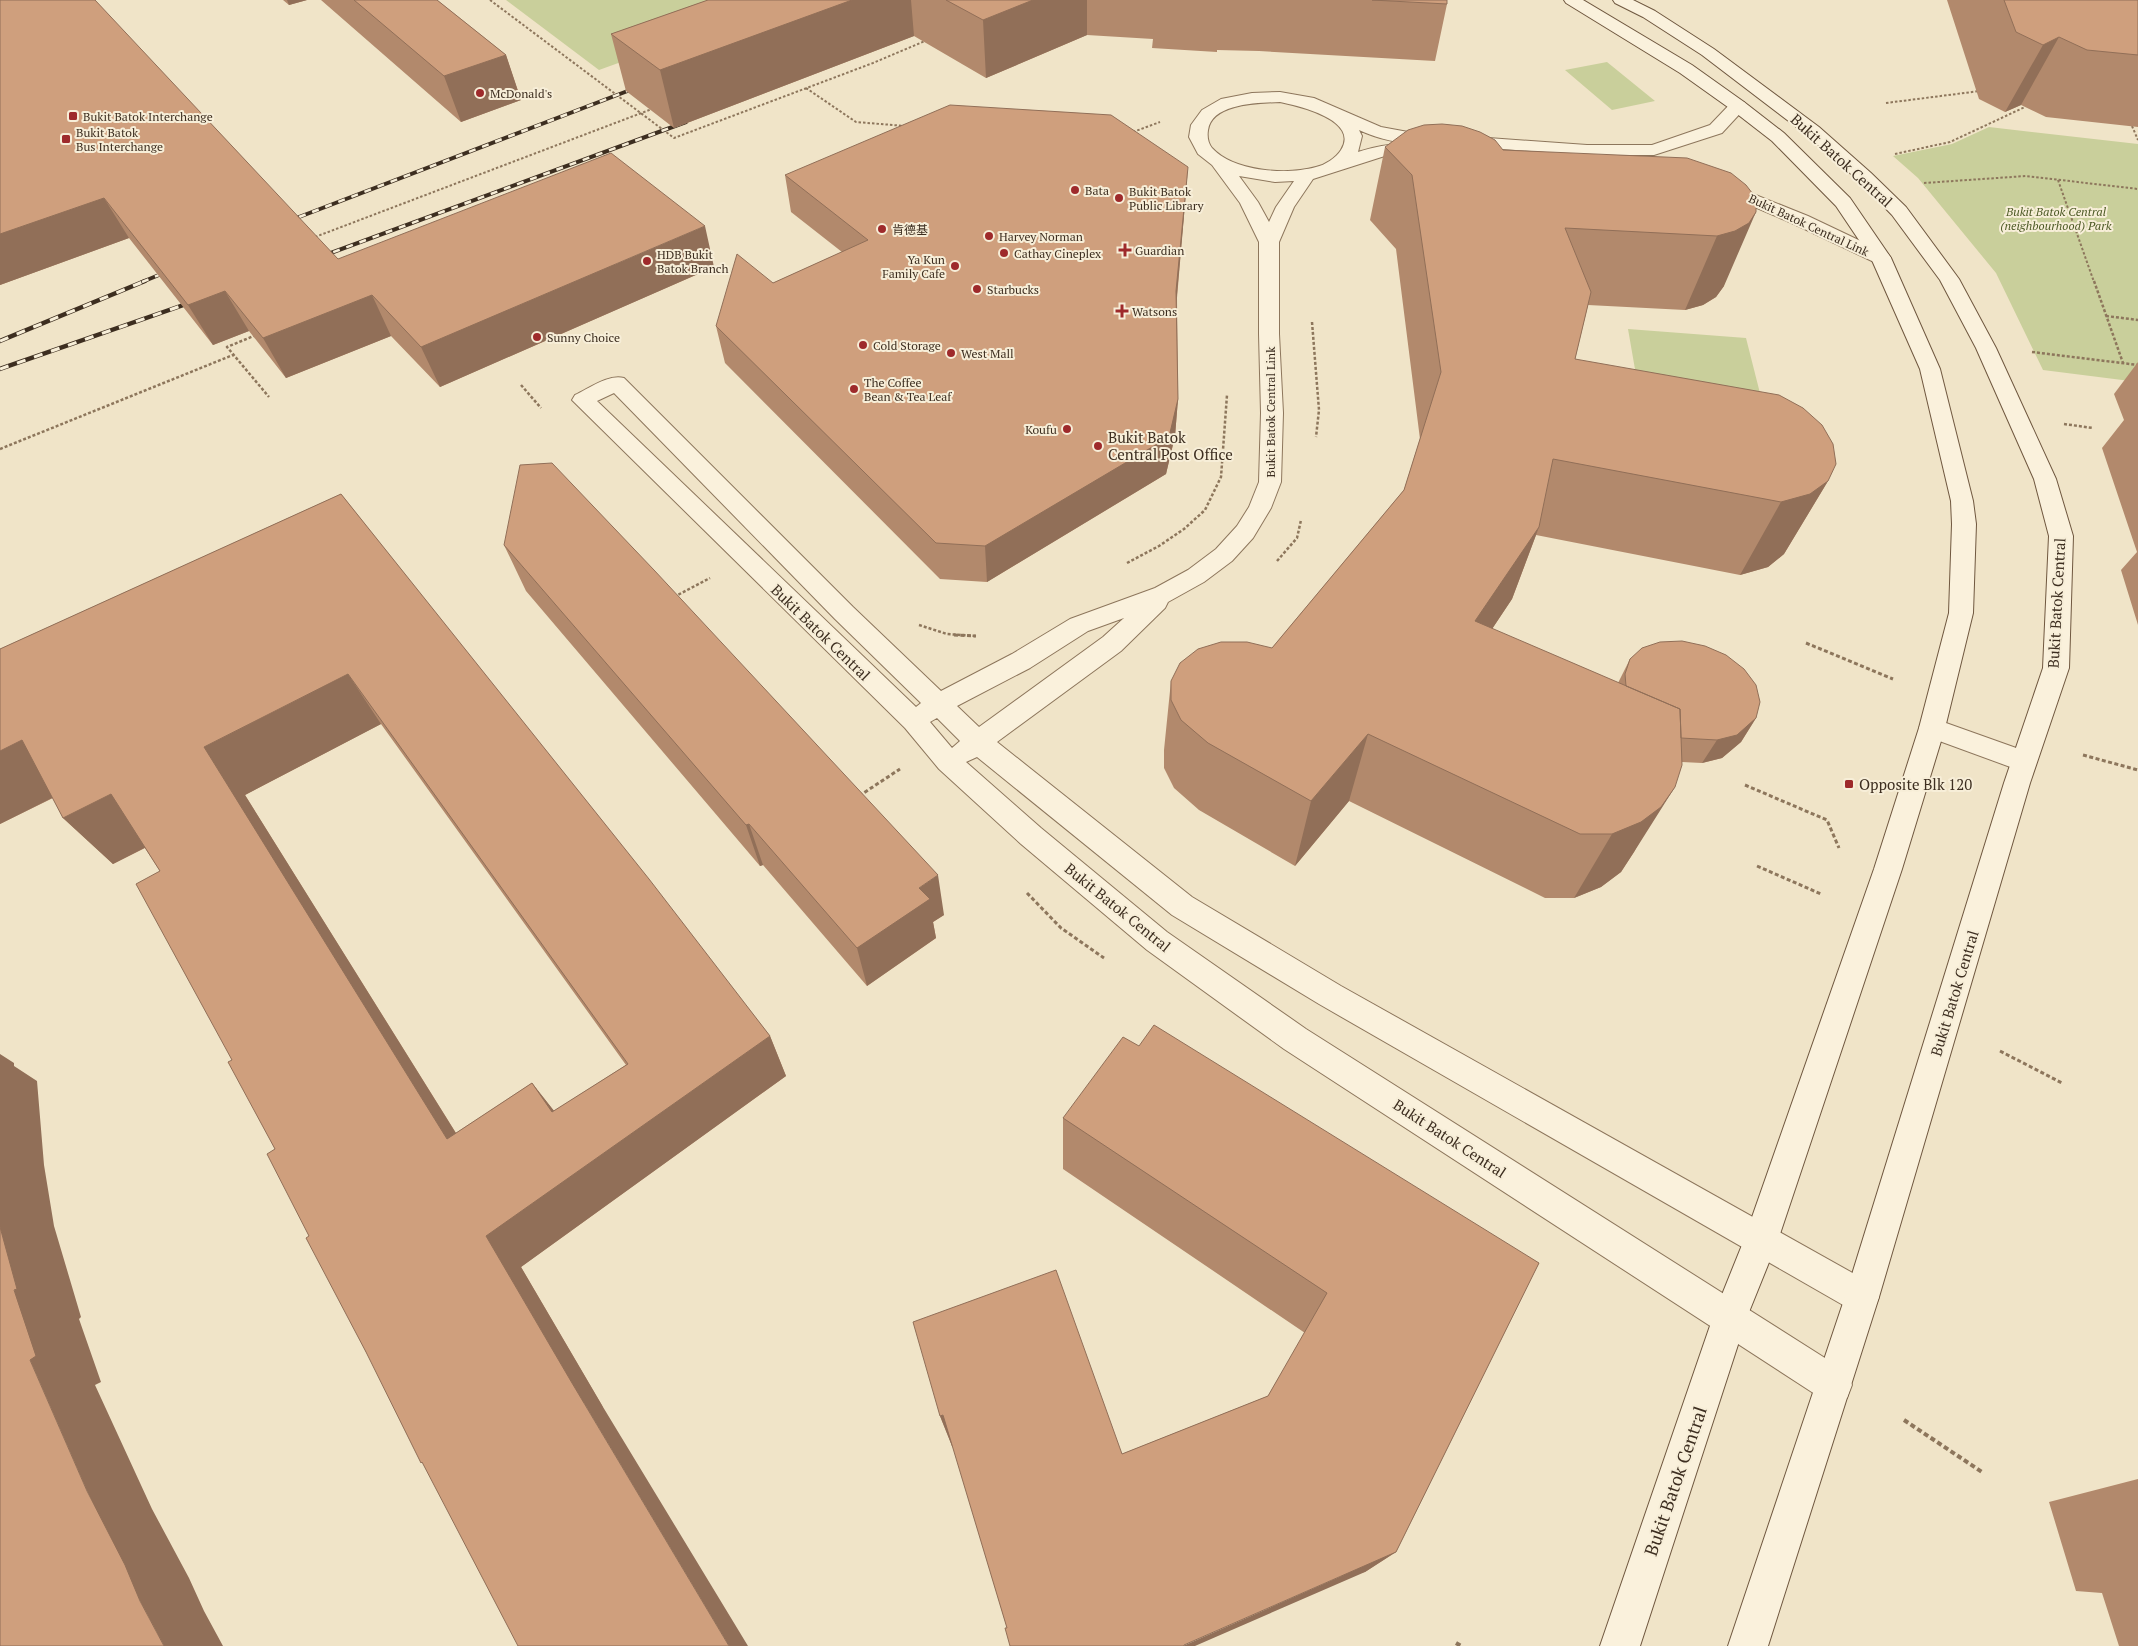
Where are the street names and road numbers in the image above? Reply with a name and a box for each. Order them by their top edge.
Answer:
street label: Bukit Batok Central [1787,109,1897,211]
street label: Bukit Batok Central Link [1747,191,1872,260]
street label: Bukit Batok Central Link [1263,346,1278,477]
street label: Bukit Batok Central [2043,537,2069,669]
street label: Bukit Batok Central [767,579,875,685]
street label: Bukit Batok Central [1061,858,1175,956]
street label: Bukit Batok Central [1925,928,1983,1058]
street label: Bukit Batok Central [1390,1094,1510,1182]
street label: Bukit Batok Central [1638,1403,1712,1559]

